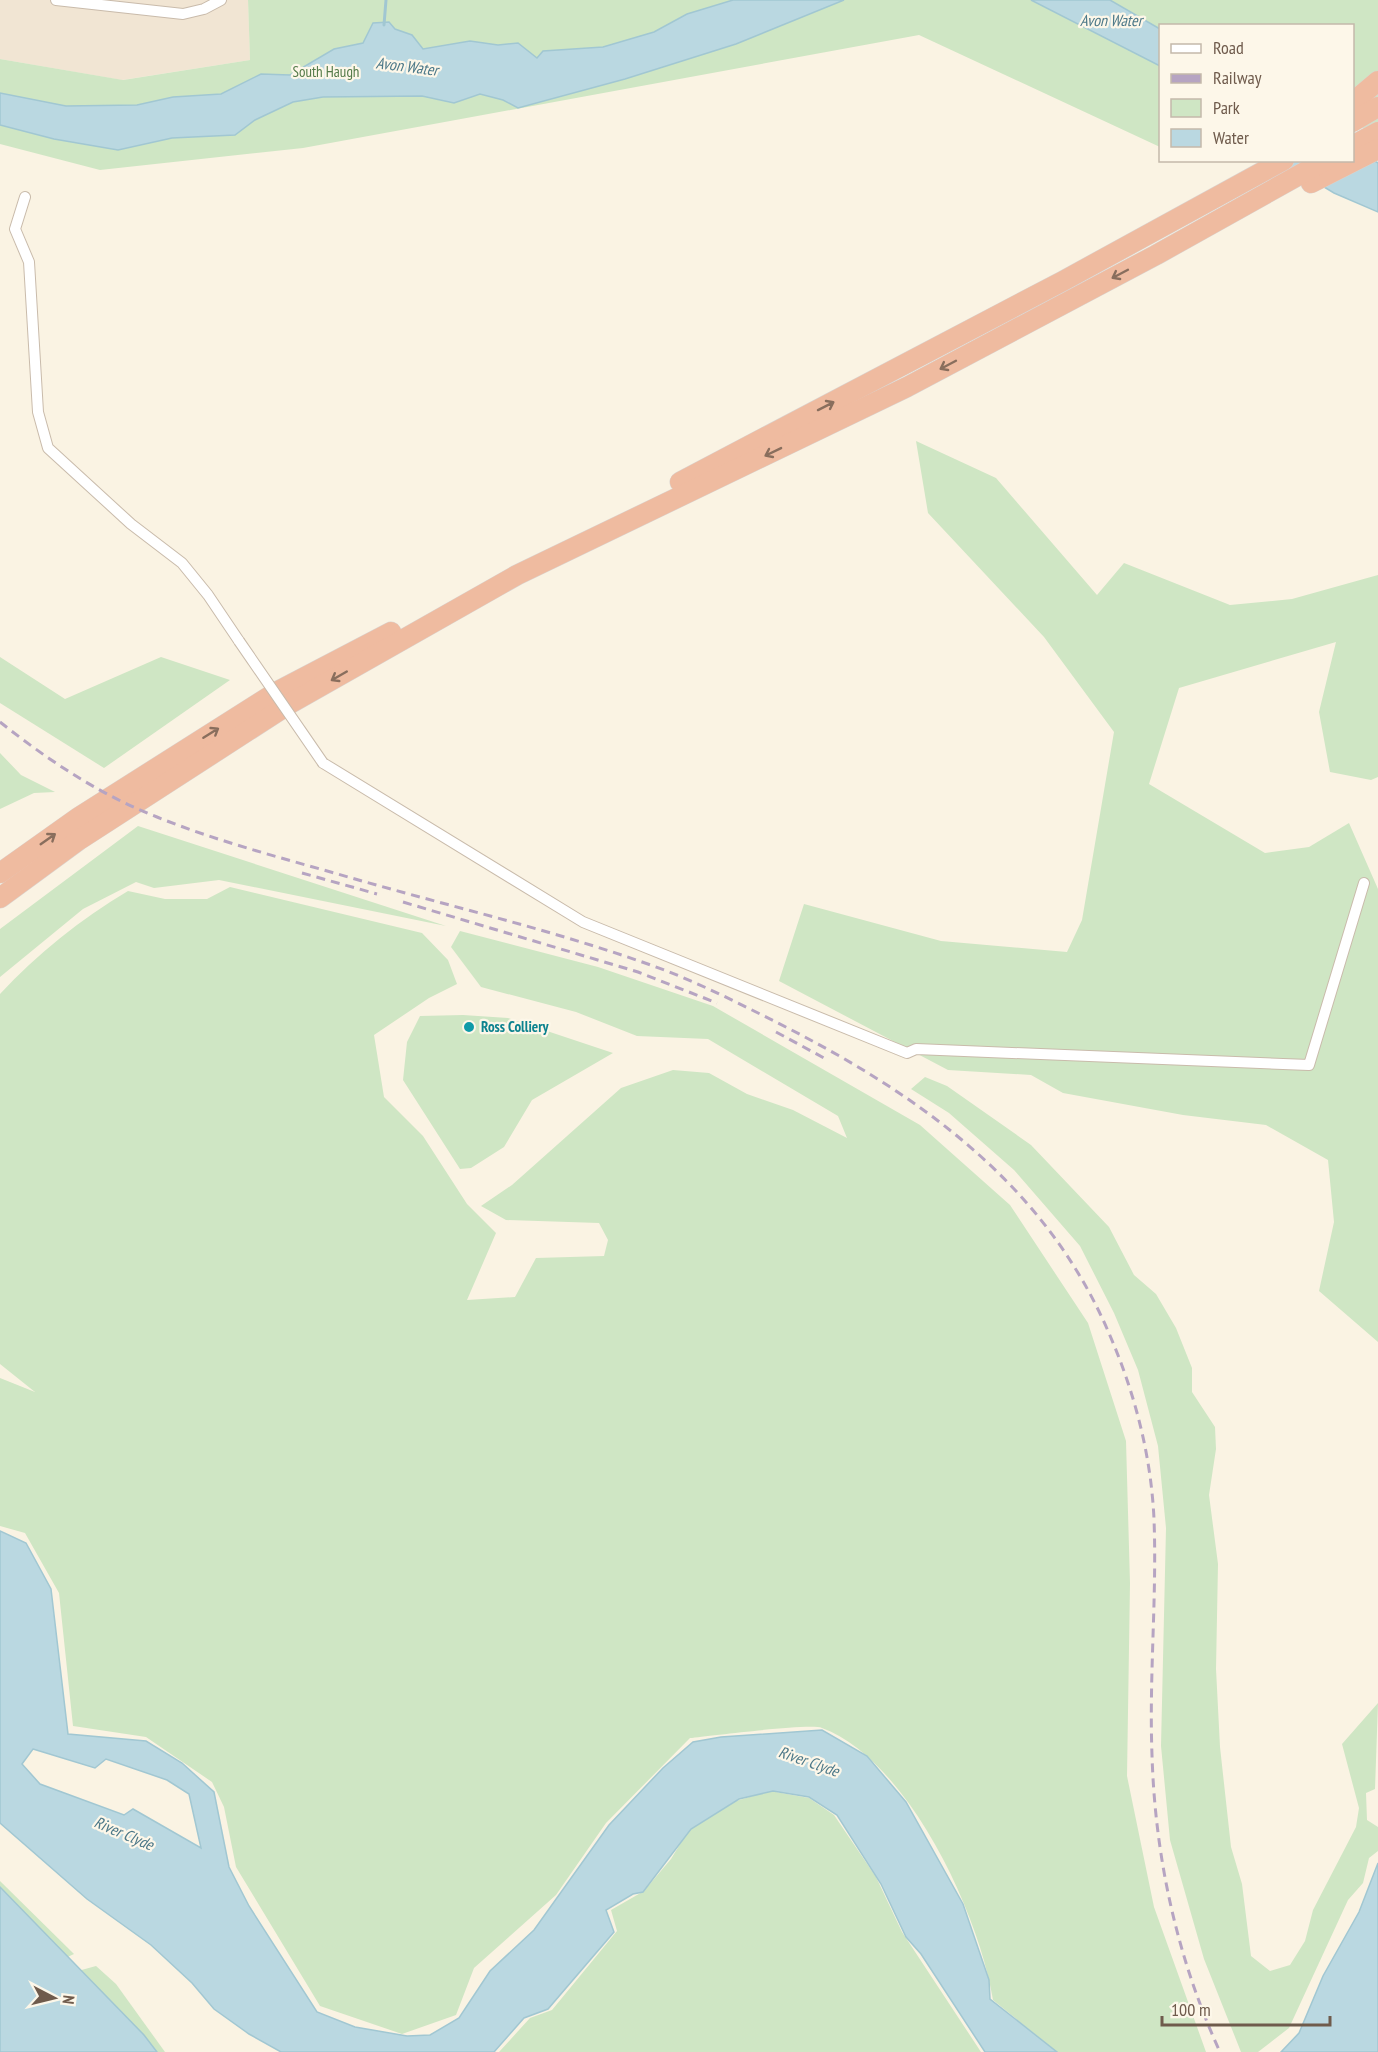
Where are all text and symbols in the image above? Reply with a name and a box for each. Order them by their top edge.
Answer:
water label: Avon Water [1080,10,1145,30]
legend [1159,24,1354,162]
text: Road [1213,36,1244,59]
water label: Avon Water [375,52,442,80]
park label: South Haugh [293,62,359,81]
text: Railway [1213,66,1262,89]
text: Park [1213,96,1240,119]
text: Water [1213,126,1249,149]
one-way arrow [1112,268,1129,280]
one-way arrow [939,360,957,371]
one-way arrow [817,400,834,412]
one-way arrow [764,446,782,458]
one-way arrow [331,671,348,683]
one-way arrow [202,727,219,739]
one-way arrow [39,833,55,845]
place label: Ross Colliery [481,1017,550,1036]
marker: Ross Colliery [462,1020,476,1034]
water label: River Clyde [776,1741,843,1781]
water label: River Clyde [91,1812,158,1855]
north arrow [24,1968,84,2028]
scale bar [1162,1989,1330,2027]
text: N [58,1994,79,2005]
text: 100 m [1171,1998,1211,2021]

